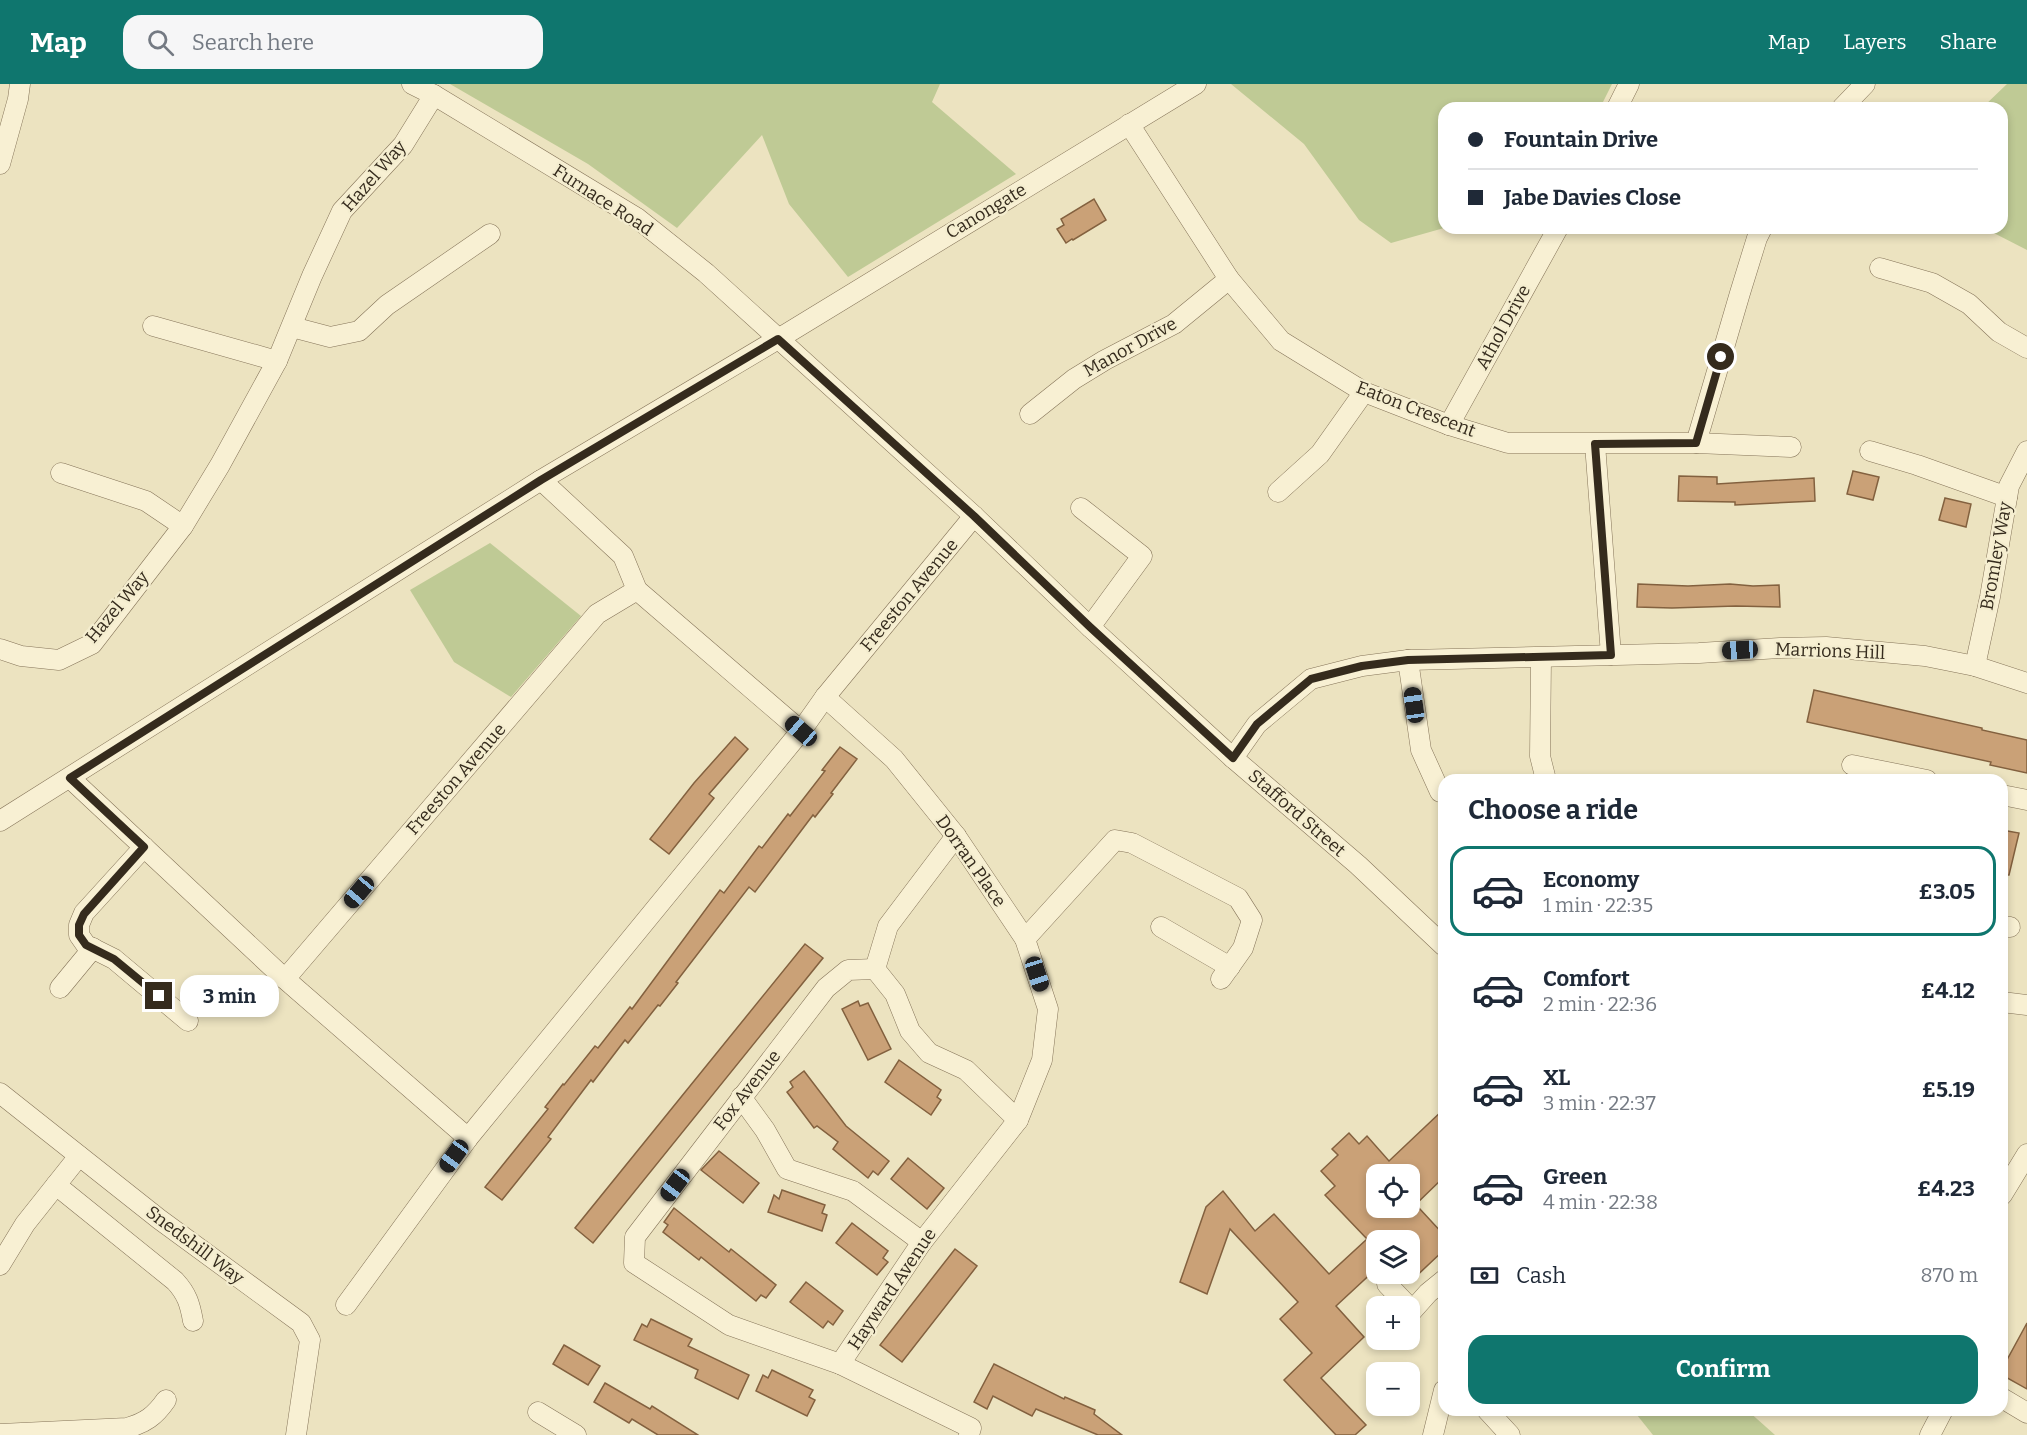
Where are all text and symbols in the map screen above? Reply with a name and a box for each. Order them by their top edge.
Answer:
search box [123,15,543,69]
text: Map [30,26,87,59]
icon: search [144,26,177,59]
text: Search here [192,29,314,56]
text: Map [1768,29,1810,55]
text: Layers [1843,29,1907,55]
text: Share [1940,29,1997,55]
text: Fountain Drive [1504,126,1658,153]
street label: Hazel Way [337,136,411,216]
street label: Furnace Road [549,160,657,241]
street label: Canongate [942,178,1030,244]
text: Jabe Davies Close [1504,184,1681,211]
street label: Athol Drive [1471,281,1535,373]
street label: Manor Drive [1080,312,1180,382]
route start [1707,343,1734,370]
street label: Eaton Crescent [1353,376,1479,442]
street label: Bromley Way [1976,500,2016,612]
street label: Freeston Avenue [855,534,963,656]
street label: Hazel Way [81,566,154,647]
street label: Marrions Hill [1774,638,1886,664]
car [1722,640,1758,660]
car [1403,686,1425,724]
car [782,712,820,750]
street label: Freeston Avenue [402,719,510,839]
street label: Stafford Street [1244,765,1351,862]
text: Choose a ride [1468,794,1638,826]
street label: Dorran Place [931,811,1011,911]
icon: car [1471,864,1525,918]
text: Economy [1543,866,1639,893]
car [341,872,377,912]
text: £3.05 [1919,878,1975,905]
text: 1 min · 22:35 [1543,893,1653,917]
car [1023,954,1051,994]
icon: car [1471,963,1525,1017]
text: Comfort [1543,965,1630,992]
callout: 3 min [180,975,279,1017]
text: £4.12 [1921,977,1975,1004]
route end [145,982,172,1009]
text: 3 min [203,984,256,1008]
text: 2 min · 22:36 [1543,992,1657,1016]
street label: Fox Avenue [709,1045,785,1135]
icon: car [1471,1062,1525,1116]
text: XL [1543,1064,1570,1091]
text: £5.19 [1922,1076,1975,1103]
text: 3 min · 22:37 [1543,1091,1656,1115]
car [436,1136,472,1176]
icon: car [1471,1161,1525,1215]
text: Green [1543,1163,1607,1190]
map controls [1366,1164,1420,1416]
button: locate [1366,1164,1420,1218]
car [657,1165,693,1205]
text: £4.23 [1917,1175,1975,1202]
text: 4 min · 22:38 [1543,1190,1658,1214]
street label: Snedshill Way [142,1201,249,1289]
street label: Hayward Avenue [843,1224,941,1354]
button: layers [1366,1230,1420,1284]
icon: cash [1468,1259,1501,1292]
text: Cash [1516,1262,1566,1289]
text: 870 m [1920,1263,1978,1287]
button: + [1366,1296,1420,1350]
button: Confirm [1468,1335,1978,1404]
button: − [1366,1362,1420,1416]

